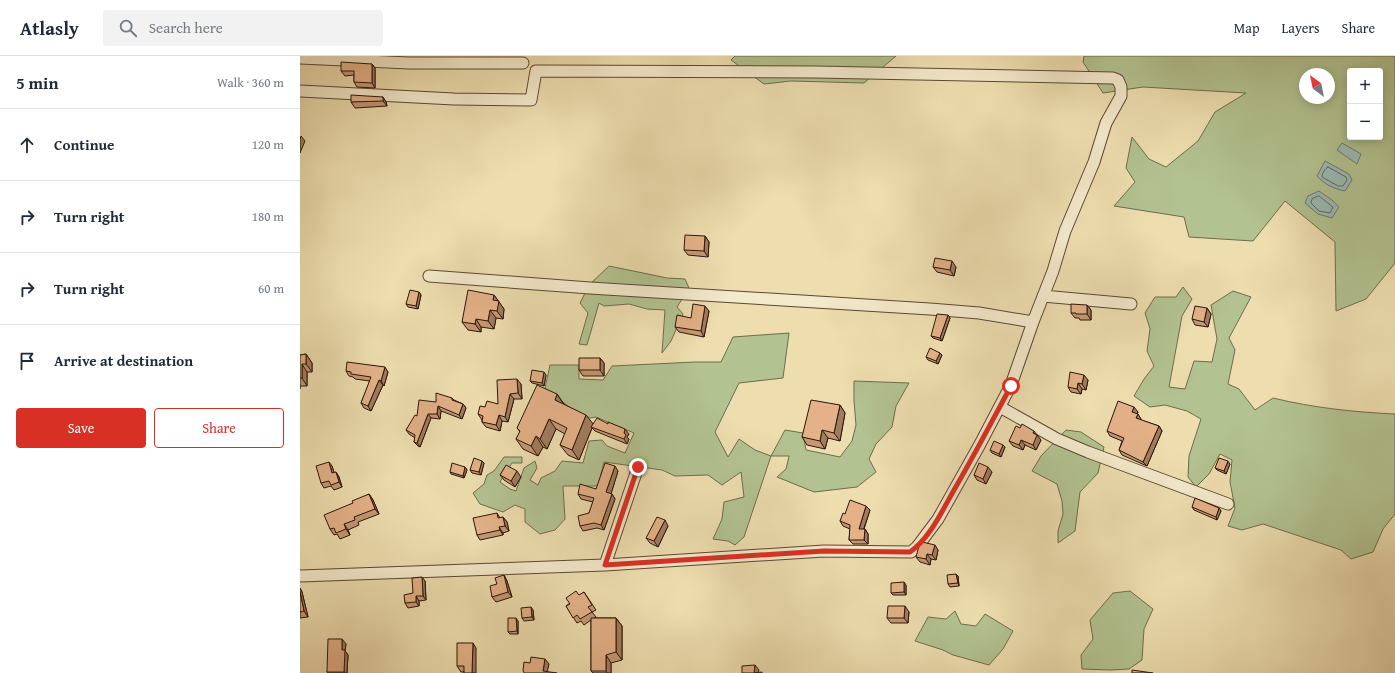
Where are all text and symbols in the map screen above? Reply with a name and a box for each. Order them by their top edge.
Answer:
search box [103,10,383,46]
text: Atlasly [20,14,79,42]
icon: search [117,17,139,39]
text: Search here [149,17,223,38]
text: Map [1234,18,1260,38]
text: Layers [1282,18,1320,38]
text: Share [1342,18,1375,38]
north arrow [1299,68,1335,104]
map controls [1347,68,1383,140]
button: + [1347,68,1383,104]
text: 5 min [16,70,58,95]
text: Walk · 360 m [217,73,284,92]
button: − [1347,104,1383,140]
icon: ahead [16,134,38,156]
text: Continue [54,134,115,155]
text: 120 m [252,135,284,154]
icon: right [16,206,38,228]
text: Turn right [54,206,125,227]
text: 180 m [252,207,284,226]
icon: right [16,278,38,300]
text: Turn right [54,278,125,299]
text: 60 m [258,279,284,298]
icon: arrive [16,350,38,372]
text: Arrive at destination [54,350,193,371]
route start [1002,377,1020,395]
button: Save [16,408,146,448]
button: Share [154,408,284,448]
route end [629,458,647,476]

